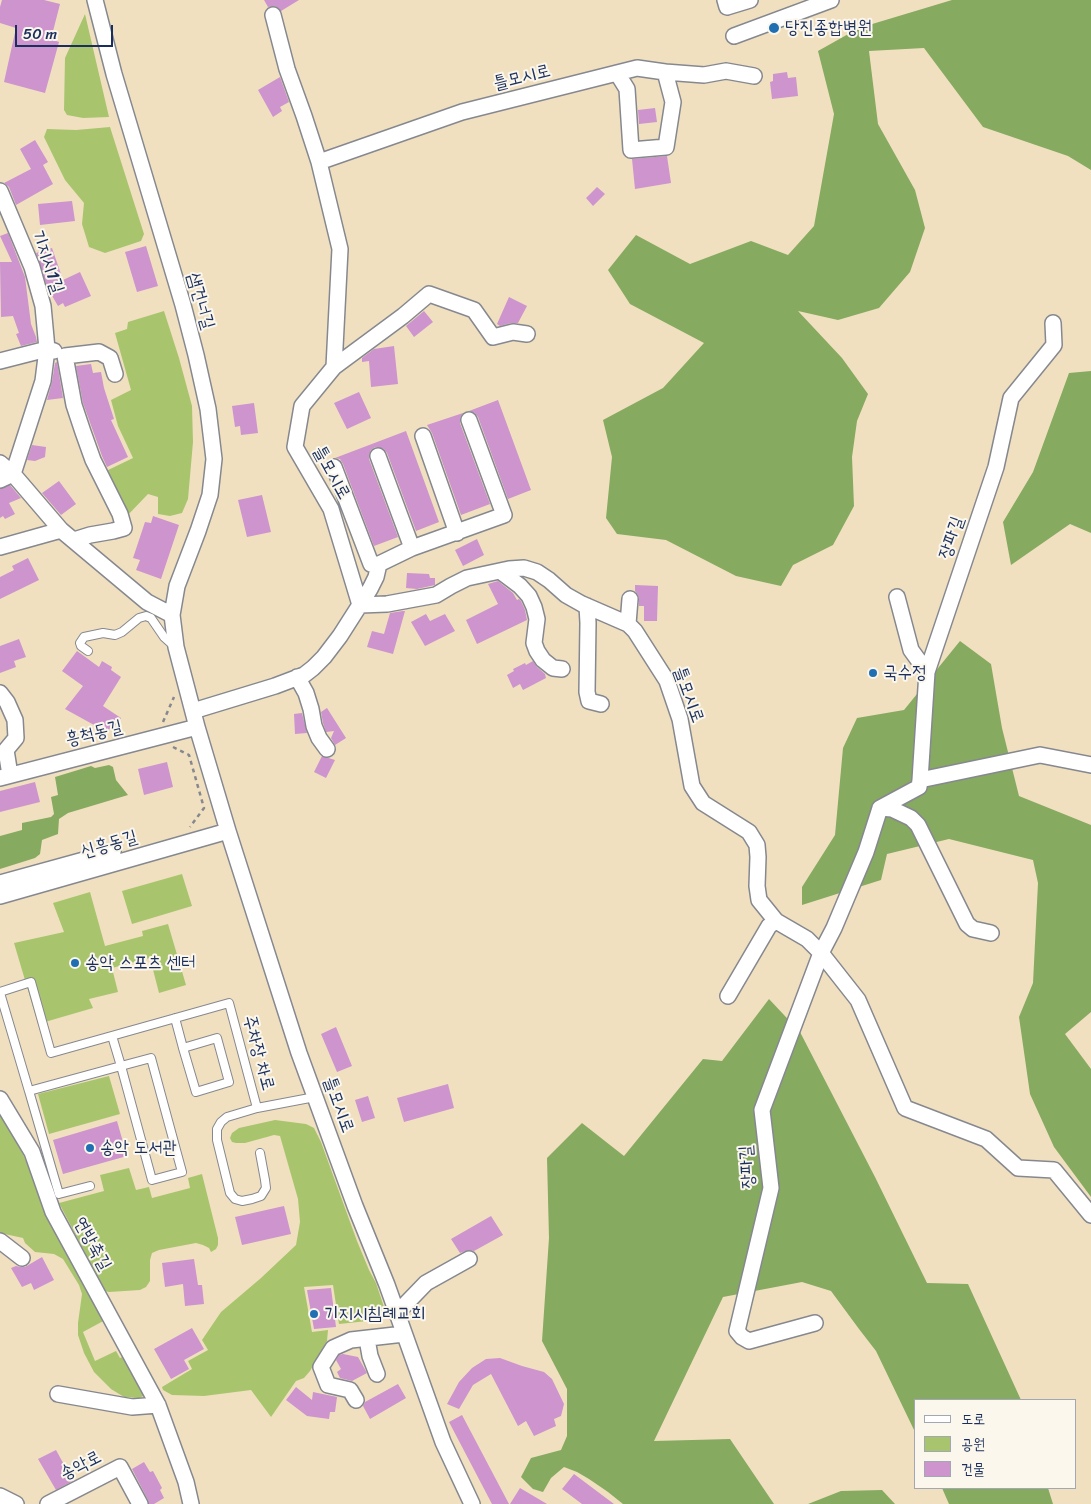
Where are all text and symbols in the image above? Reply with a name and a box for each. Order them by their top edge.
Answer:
scale bar [18,15,115,47]
place label: 당진종합병원 [785,17,872,39]
text: 50 m [23,21,57,47]
marker: 당진종합병원 [767,21,781,35]
street label: 틀모시로 [491,61,553,95]
street label: 기지시1길 [26,227,68,297]
street label: 샘건너길 [182,270,218,332]
street label: 틀모시로 [308,442,354,504]
street label: 장파길 [935,514,969,562]
place label: 국수정 [883,662,926,684]
street label: 틀모시로 [668,664,708,726]
marker: 국수정 [867,667,879,679]
street label: 흥척동길 [63,717,125,751]
street label: 신흥동길 [78,827,140,863]
place label: 송악 스포츠 센터 [85,952,196,974]
marker: 송악 스포츠 센터 [69,957,81,969]
street label: 주차장 차로 [238,1013,278,1093]
street label: 틀모시로 [318,1074,358,1136]
place label: 송악 도서관 [100,1137,177,1159]
marker: 송악 도서관 [84,1142,96,1154]
street label: 장파길 [736,1145,760,1189]
street label: 연방축길 [69,1213,115,1275]
place label: 기지시침례교회 [324,1303,425,1325]
marker: 기지시침례교회 [308,1308,320,1320]
legend [914,1399,1076,1489]
text: 도로 [961,1406,985,1432]
text: 공원 [961,1431,985,1457]
street label: 송악로 [57,1447,105,1485]
text: 건물 [961,1456,985,1482]

